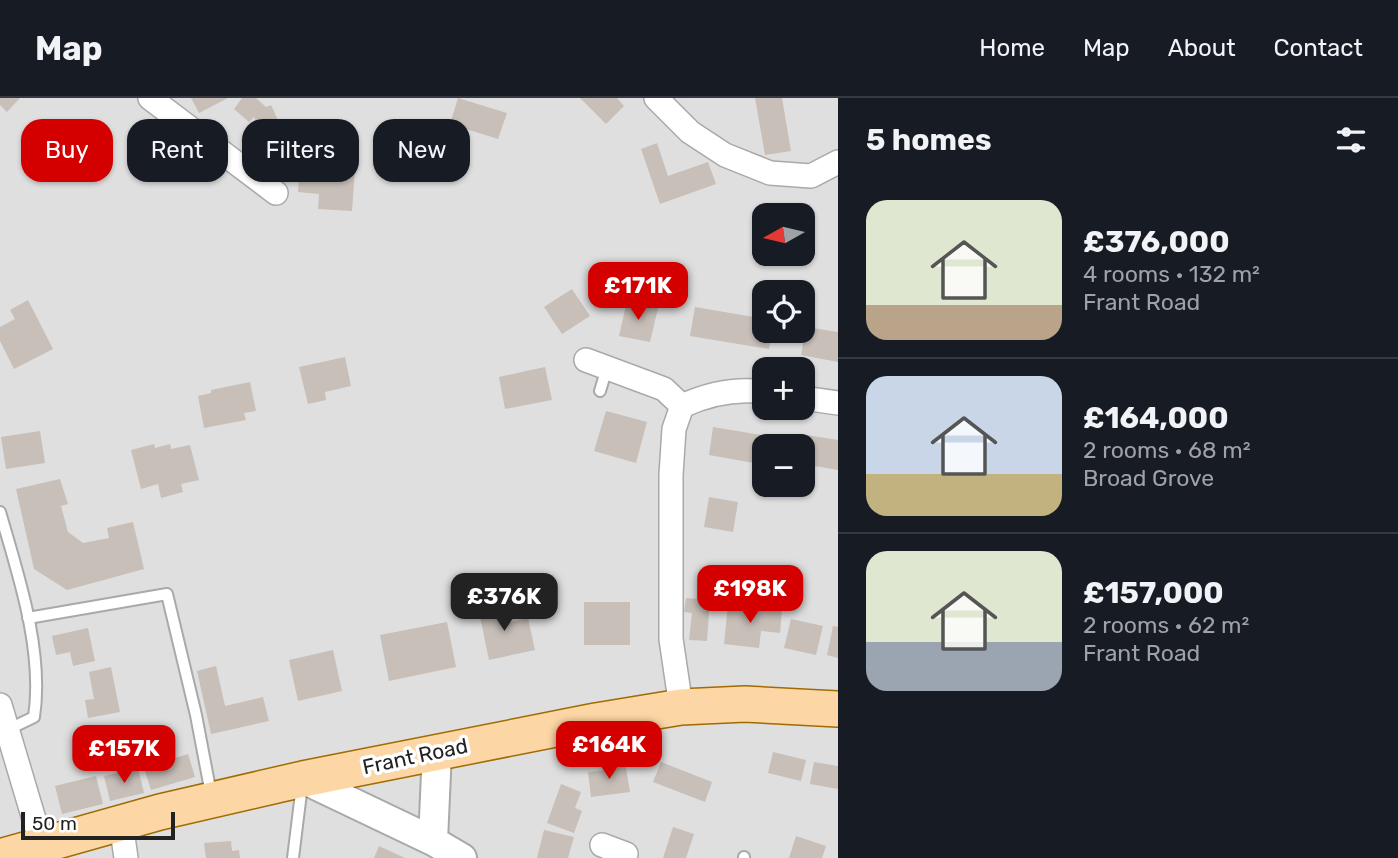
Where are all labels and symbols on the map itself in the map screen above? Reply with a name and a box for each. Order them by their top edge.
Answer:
north arrow [752,203,816,266]
pin: £171K [589,262,687,322]
pin: £198K [701,566,799,625]
pin: £376K [455,574,553,633]
pin: £164K [560,722,658,781]
pin: £157K [75,726,173,785]
street label: Frant Road [360,733,470,779]
scale bar [21,809,175,841]

